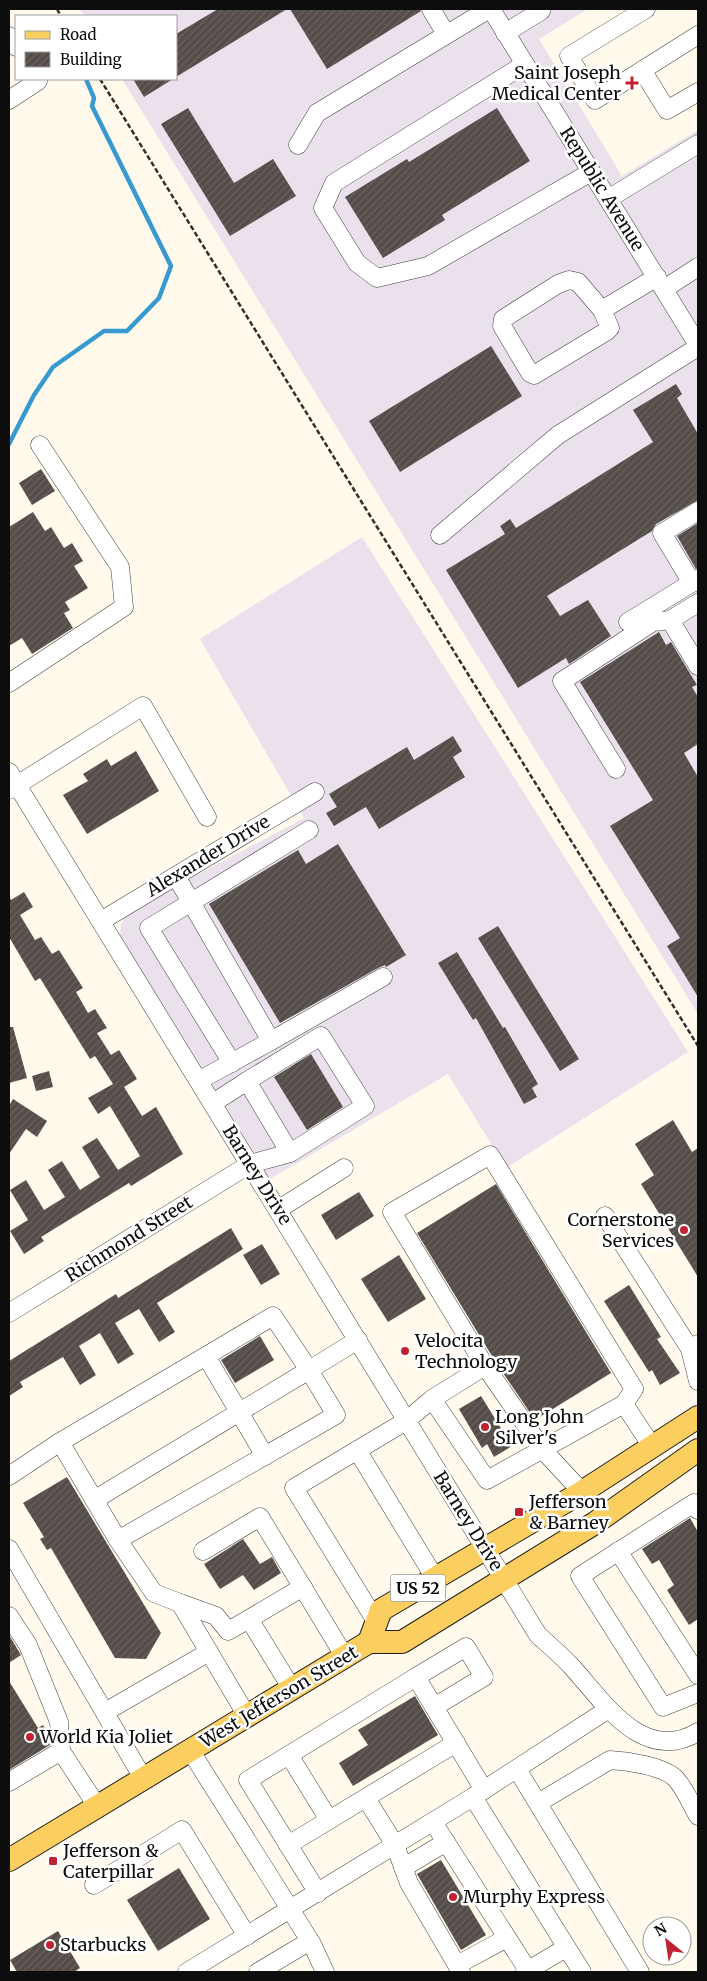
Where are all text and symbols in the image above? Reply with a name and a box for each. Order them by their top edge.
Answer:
legend [15,15,178,80]
text: Road [60,25,96,44]
text: Building [60,50,122,69]
place label: Saint Joseph Medical Center [492,61,621,105]
marker: Saint Joseph Medical Center [625,76,639,90]
street label: Republic Avenue [555,122,650,255]
street label: Alexander Drive [141,810,274,902]
street label: Barney Drive [218,1121,297,1229]
street label: Richmond Street [61,1190,197,1287]
place label: Cornerstone Services [567,1208,674,1252]
marker: Cornerstone Services [678,1224,690,1236]
place label: Velocita Technology [414,1329,518,1373]
marker: Velocita Technology [399,1345,411,1357]
place label: Long John Silver's [495,1405,584,1449]
marker: Long John Silver's [479,1421,491,1433]
street label: Barney Drive [429,1467,508,1575]
place label: Jefferson & Barney [528,1490,610,1534]
marker: Jefferson & Barney [513,1506,525,1518]
road number: US 52 [390,1575,446,1602]
street label: West Jefferson Street [195,1640,362,1753]
place label: World Kia Joliet [39,1725,173,1748]
marker: World Kia Joliet [24,1731,36,1743]
place label: Jefferson & Caterpillar [62,1839,159,1883]
marker: Jefferson & Caterpillar [47,1855,59,1867]
place label: Murphy Express [463,1885,605,1908]
marker: Murphy Express [447,1891,459,1903]
north arrow [642,1916,692,1966]
text: N [651,1919,670,1940]
place label: Starbucks [60,1933,146,1956]
marker: Starbucks [44,1939,56,1951]

